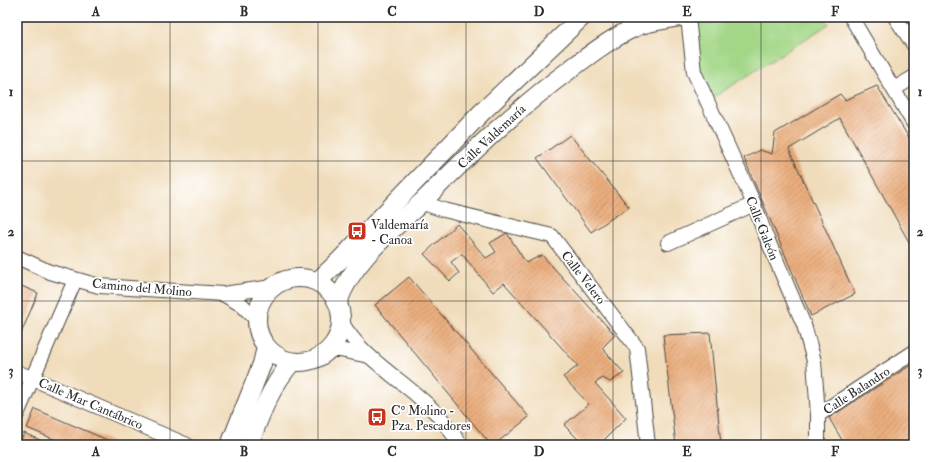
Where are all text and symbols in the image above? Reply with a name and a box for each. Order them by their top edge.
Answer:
text: A [91,4,101,20]
text: B [240,4,248,20]
text: C [387,4,397,20]
text: D [534,4,545,20]
text: E [682,4,692,20]
text: F [831,4,840,20]
text: 1 [9,84,14,100]
text: 1 [918,84,923,100]
street label: Calle Valdemaría [454,101,530,172]
street label: Calle Galeón [742,194,782,263]
place label: Valdemaría - Canoa [371,217,429,248]
bus stop icon: Valdemaría - Canoa [346,220,368,242]
text: 2 [8,224,15,240]
text: 2 [917,224,924,240]
street label: Calle Velero [558,248,609,307]
street label: Camino del Molino [91,276,192,300]
text: 3 [9,363,14,379]
street label: Calle Balandro [820,363,893,418]
text: 3 [918,363,923,379]
street label: Calle Mar Cantábrico [36,375,145,433]
place label: Cº Molino - Pza. Pescadores [391,403,471,434]
bus stop icon: Cº Molino - Pza. Pescadores [366,406,388,428]
text: A [91,444,101,460]
text: B [240,444,248,460]
text: C [387,444,397,460]
text: D [534,444,545,460]
text: E [682,444,692,460]
text: F [831,444,840,460]

